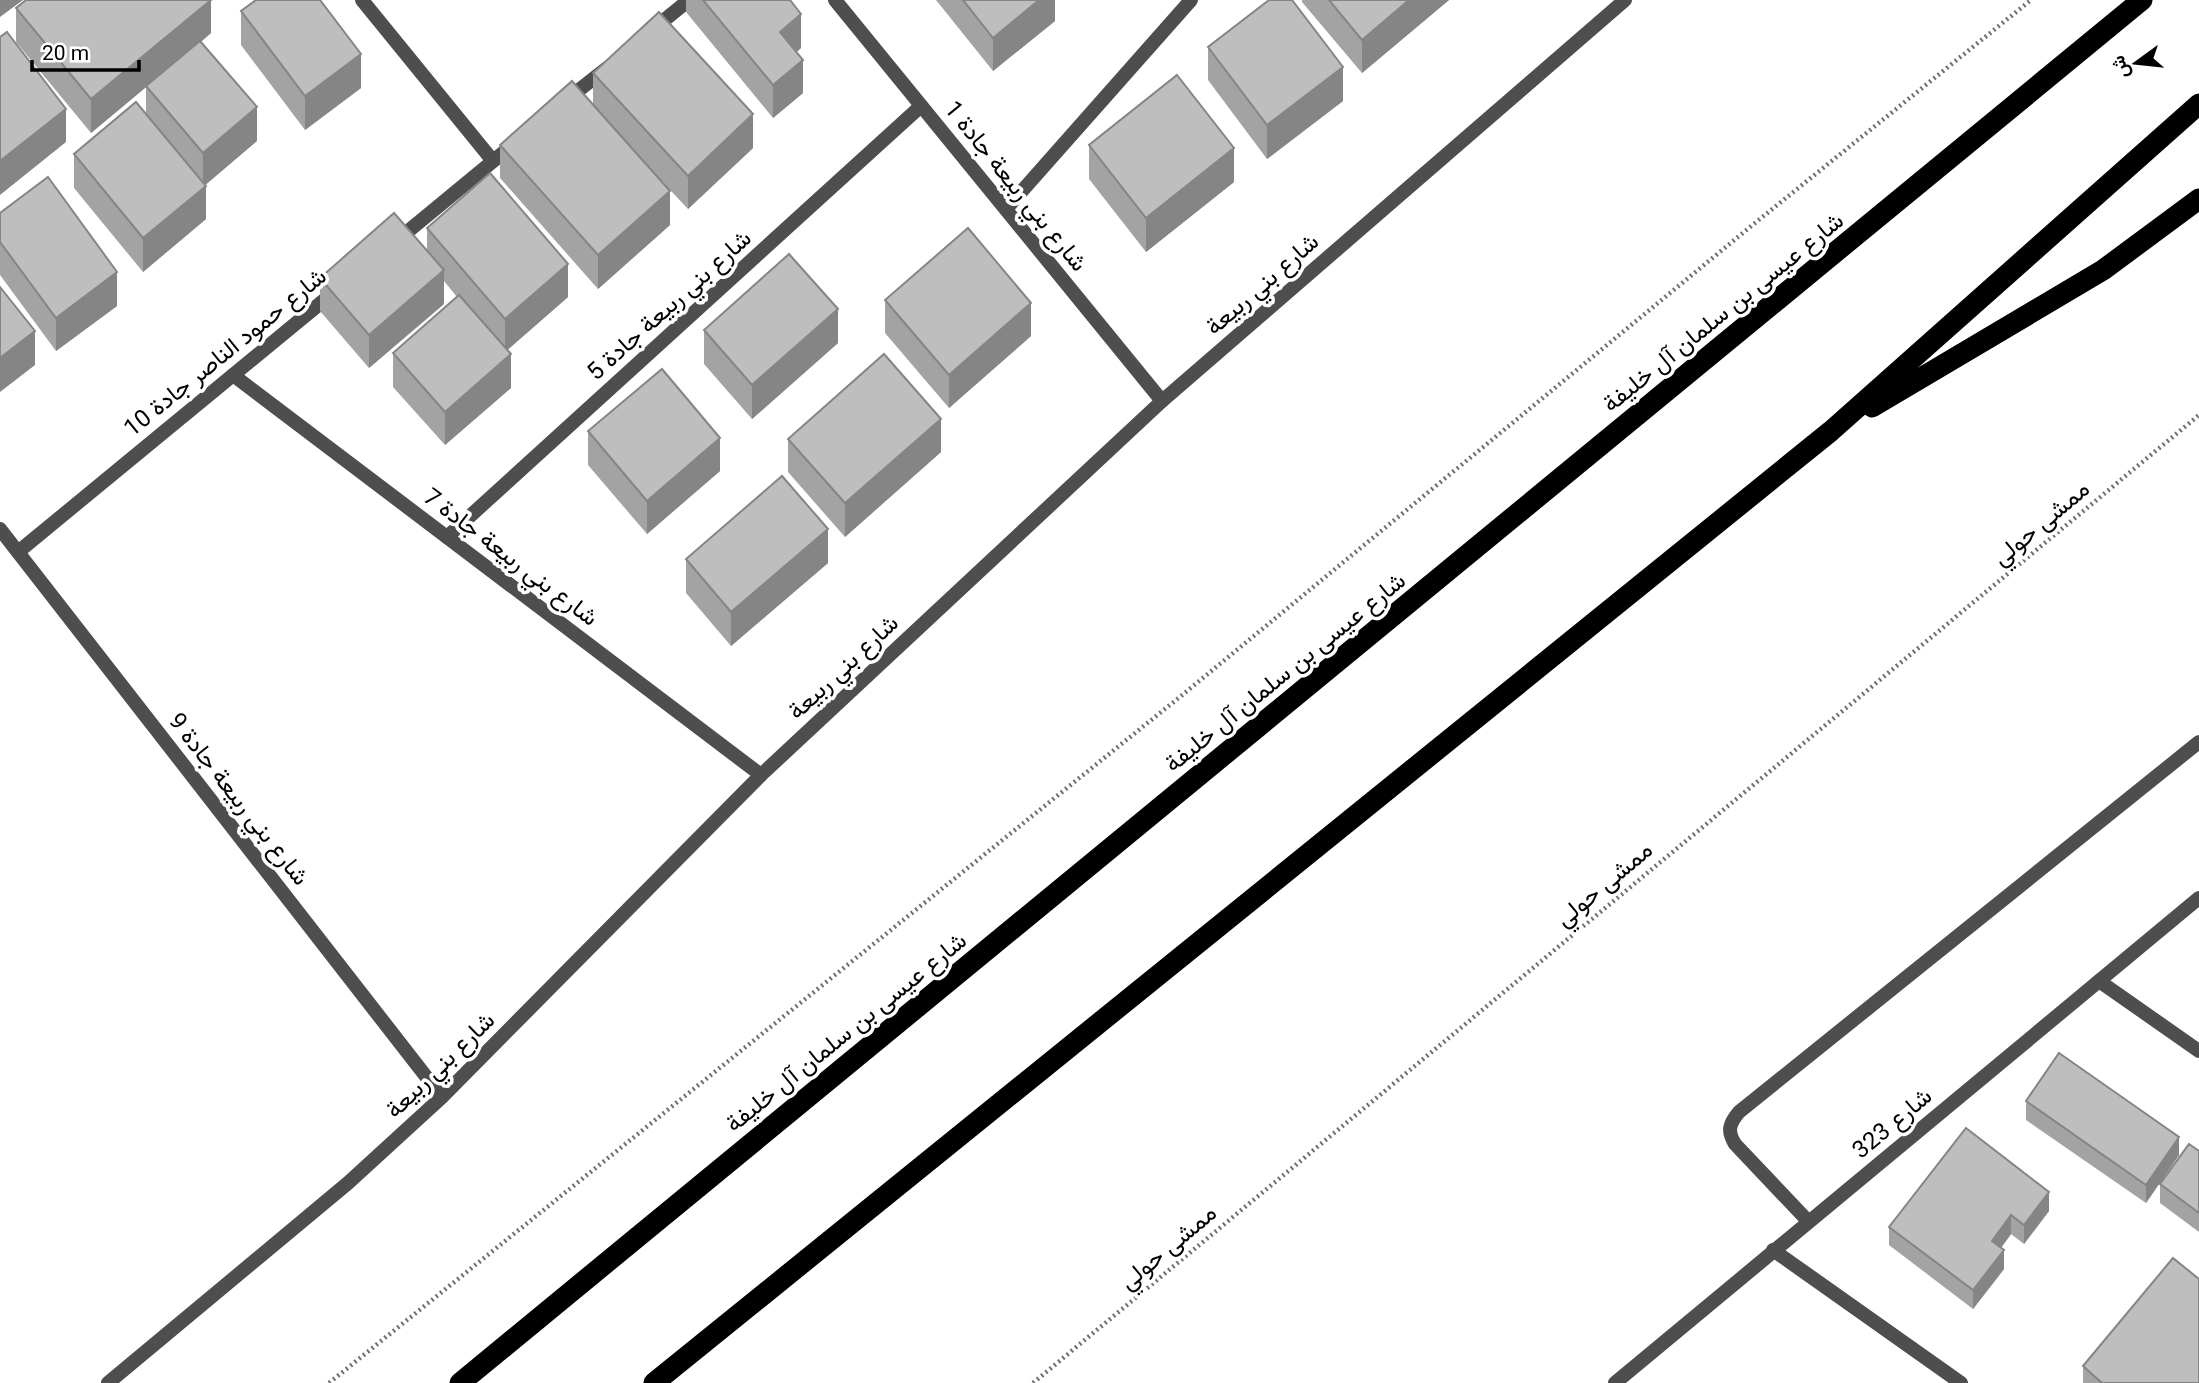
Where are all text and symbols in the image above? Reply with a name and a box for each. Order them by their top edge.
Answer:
scale bar [32,28,138,72]
north arrow [2101,28,2171,98]
text: 20 m [42,41,89,65]
text: ش [2106,53,2134,81]
street label: شارع بني ربيعة جادة 1 [935,95,1093,280]
street label: شارع عيسى بن سلمان آل خليفة [1597,206,1850,419]
street label: شارع بني ربيعة جادة 5 [581,224,760,390]
street label: شارع بني ربيعة [1200,227,1327,344]
street label: شارع حمود الناصر جادة 10 [118,262,333,444]
street label: ممشى حولي [1987,474,2098,575]
street label: شارع بني ربيعة جادة 7 [415,482,604,636]
street label: شارع عيسى بن سلمان آل خليفة [1159,566,1412,779]
street label: شارع بني ربيعة [782,609,907,729]
street label: شارع بني ربيعة جادة 9 [159,707,315,894]
street label: ممشى حولي [1550,835,1661,936]
street label: شارع عيسى بن سلمان آل خليفة [720,926,973,1139]
street label: شارع بني ربيعة [380,1006,504,1127]
street label: شارع 323 [1847,1082,1939,1166]
street label: ممشى حولي [1114,1198,1225,1299]

